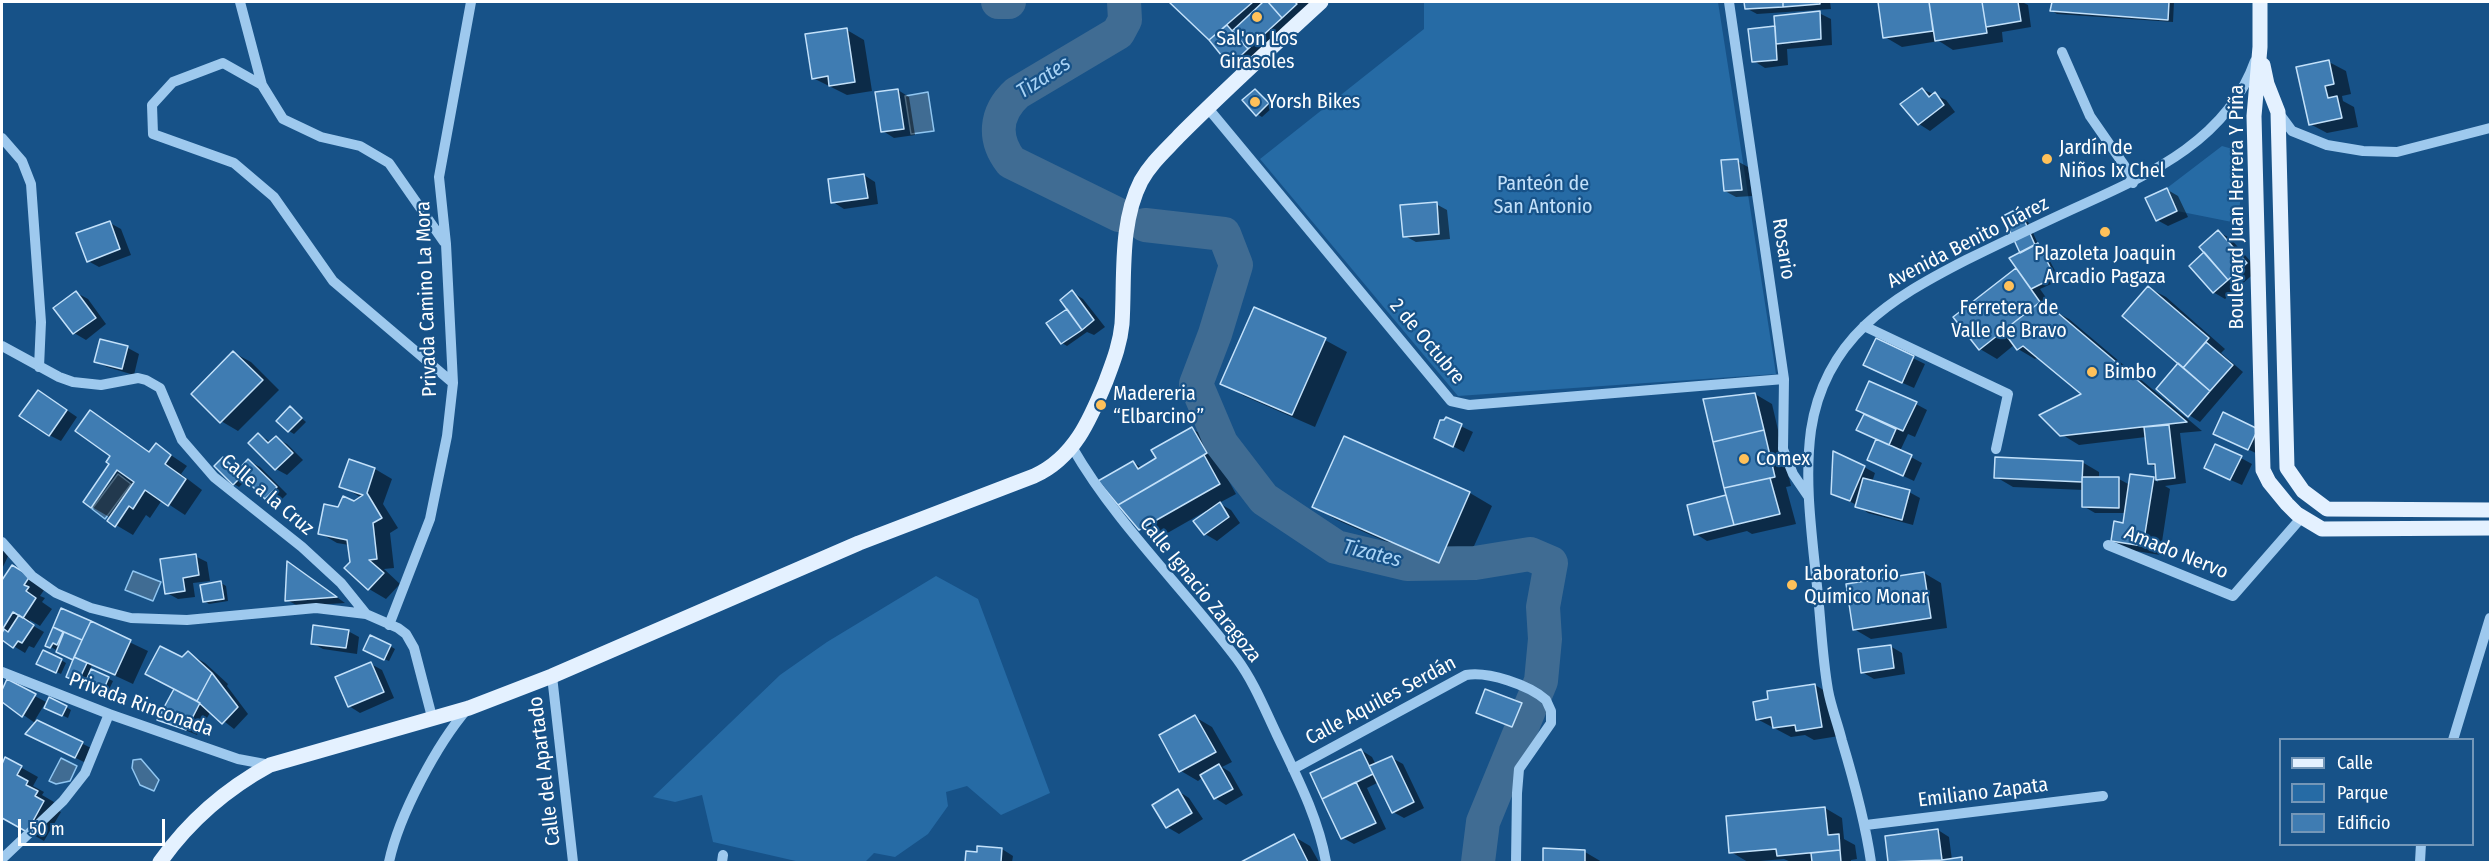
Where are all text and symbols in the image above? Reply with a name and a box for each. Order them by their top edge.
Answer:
marker: Sal'on Los Girasoles [1250,10,1264,24]
place label: Sal'on Los Girasoles [1216,27,1298,74]
water label: Tizates [1012,51,1076,105]
street label: Boulevard Juan Herrera Y Piña [2225,85,2249,329]
place label: Yorsh Bikes [1267,90,1360,114]
marker: Yorsh Bikes [1248,95,1262,109]
place label: Jardín de Niños Ix Chel [2059,136,2165,183]
marker: Jardín de Niños Ix Chel [2040,152,2054,166]
park label: Panteón de San Antonio [1494,172,1592,219]
street label: Avenida Benito Juárez [1883,192,2053,294]
street label: Privada Camino La Mora [412,201,442,397]
street label: Rosario [1766,217,1800,281]
marker: Plazoleta Joaquin Arcadio Pagaza [2098,225,2112,239]
place label: Plazoleta Joaquin Arcadio Pagaza [2034,242,2176,289]
marker: Ferretera de Valle de Bravo [2002,279,2016,293]
street label: 2 de Octubre [1384,294,1470,390]
place label: Ferretera de Valle de Bravo [1951,296,2067,343]
place label: Bimbo [2104,360,2157,384]
marker: Bimbo [2085,365,2099,379]
place label: Madereria “Elbarcino” [1113,382,1204,429]
marker: Madereria “Elbarcino” [1094,398,1108,412]
place label: Comex [1756,447,1810,471]
street label: Calle a la Cruz [216,449,318,541]
marker: Comex [1737,452,1751,466]
street label: Calle Ignacio Zaragoza [1134,512,1266,668]
street label: Amado Nervo [2121,521,2231,585]
water label: Tizates [1340,535,1404,573]
place label: Laboratorio Químico Monar [1804,562,1928,609]
marker: Laboratorio Químico Monar [1785,578,1799,592]
street label: Calle Aquiles Serdán [1302,651,1460,751]
street label: Privada Rinconada [66,668,216,742]
street label: Calle del Apartado [524,695,566,847]
legend [2279,738,2474,846]
text: Calle [2337,752,2373,774]
street label: Emiliano Zapata [1917,773,2049,813]
text: Parque [2337,782,2388,804]
scale bar [21,807,168,845]
text: Edificio [2337,812,2390,834]
text: 50 m [29,818,65,840]

